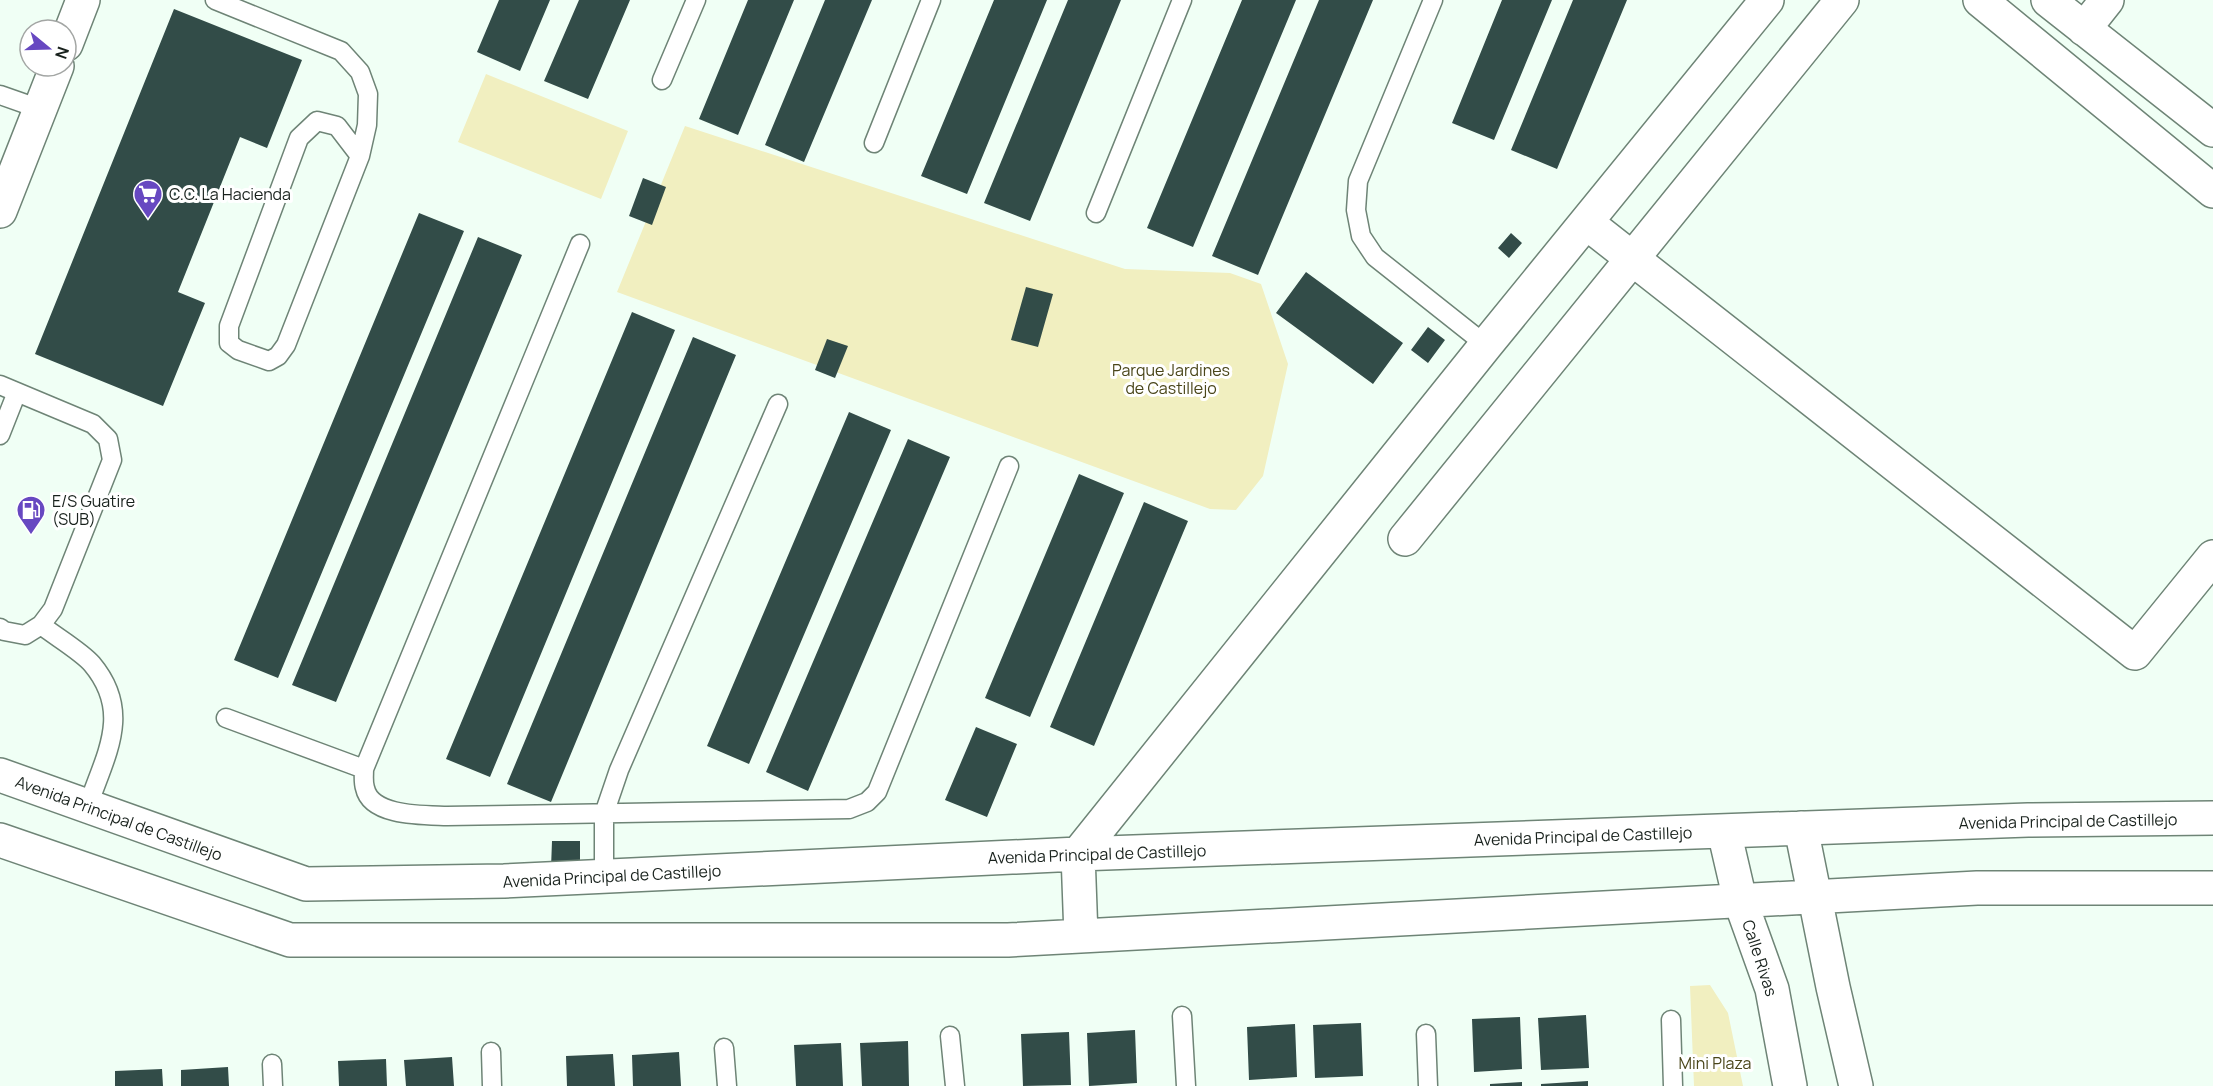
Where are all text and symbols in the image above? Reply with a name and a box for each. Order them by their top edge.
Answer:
north arrow [18,18,78,78]
text: N [50,44,74,62]
supermarket icon: C.C. La Hacienda [132,178,164,220]
place label: C.C. La Hacienda [169,183,291,205]
park label: Parque Jardines de Castillejo [1112,359,1230,399]
place label: E/S Guatire (SUB) [52,490,135,530]
fuel station icon: E/S Guatire (SUB) [15,494,47,536]
street label: Avenida Principal de Castillejo [12,770,226,866]
street label: Avenida Principal de Castillejo [1958,808,2178,834]
street label: Avenida Principal de Castillejo [1473,821,1693,851]
street label: Avenida Principal de Castillejo [987,839,1207,869]
street label: Avenida Principal de Castillejo [502,859,722,893]
street label: Calle Rivas [1737,917,1783,999]
park label: Mini Plaza [1679,1052,1751,1074]

